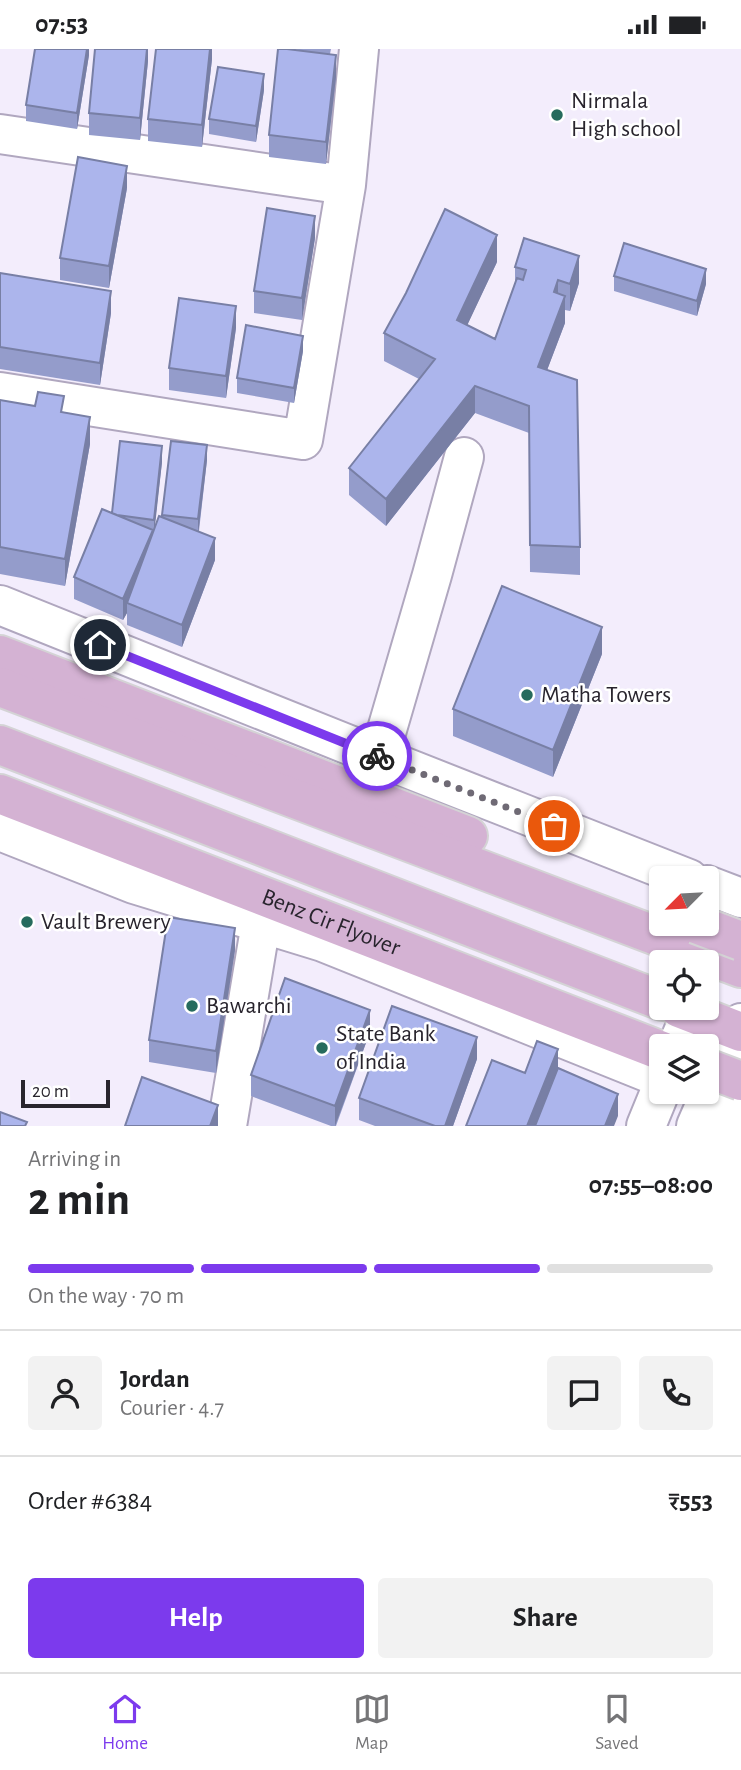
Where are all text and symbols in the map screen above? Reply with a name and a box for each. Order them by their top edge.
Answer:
text: 07:53 [35,11,88,37]
place label: Nirmala High school [571,89,681,141]
marker: Nirmala High school [549,107,565,123]
pin [70,615,130,675]
icon: home [81,626,119,664]
place label: Matha Towers [541,683,671,707]
marker: Matha Towers [519,687,535,703]
courier [342,721,412,791]
icon: bike [358,737,396,775]
pin [524,796,584,856]
icon: bag [535,807,573,845]
north arrow [649,866,719,936]
map controls [649,866,719,1104]
street label: Benz Cir Flyover [258,885,404,960]
place label: Vault Brewery [41,910,171,934]
marker: Vault Brewery [19,914,35,930]
button: locate [649,950,719,1020]
place label: Bawarchi [206,994,292,1018]
marker: Bawarchi [184,998,200,1014]
place label: State Bank of India [336,1022,436,1074]
button: layers [649,1034,719,1104]
marker: State Bank of India [314,1040,330,1056]
scale bar [21,1077,110,1109]
text: 20 m [32,1082,69,1101]
text: Arriving in [28,1148,121,1171]
text: 07:55–08:00 [588,1172,713,1198]
text: 2 min [28,1177,130,1223]
text: On the way · 70 m [28,1285,184,1308]
button: person [28,1356,102,1430]
button: chat [547,1356,621,1430]
button: phone [639,1356,713,1430]
text: Jordan [120,1366,190,1392]
text: Courier · 4.7 [120,1397,224,1420]
text: Order #6384 [28,1488,152,1514]
text: ₹553 [668,1488,713,1514]
button: Help [28,1578,364,1658]
button: Share [378,1578,713,1658]
tab: Home [102,1690,148,1755]
tab: Map [353,1690,391,1755]
tab: Saved [595,1690,639,1755]

